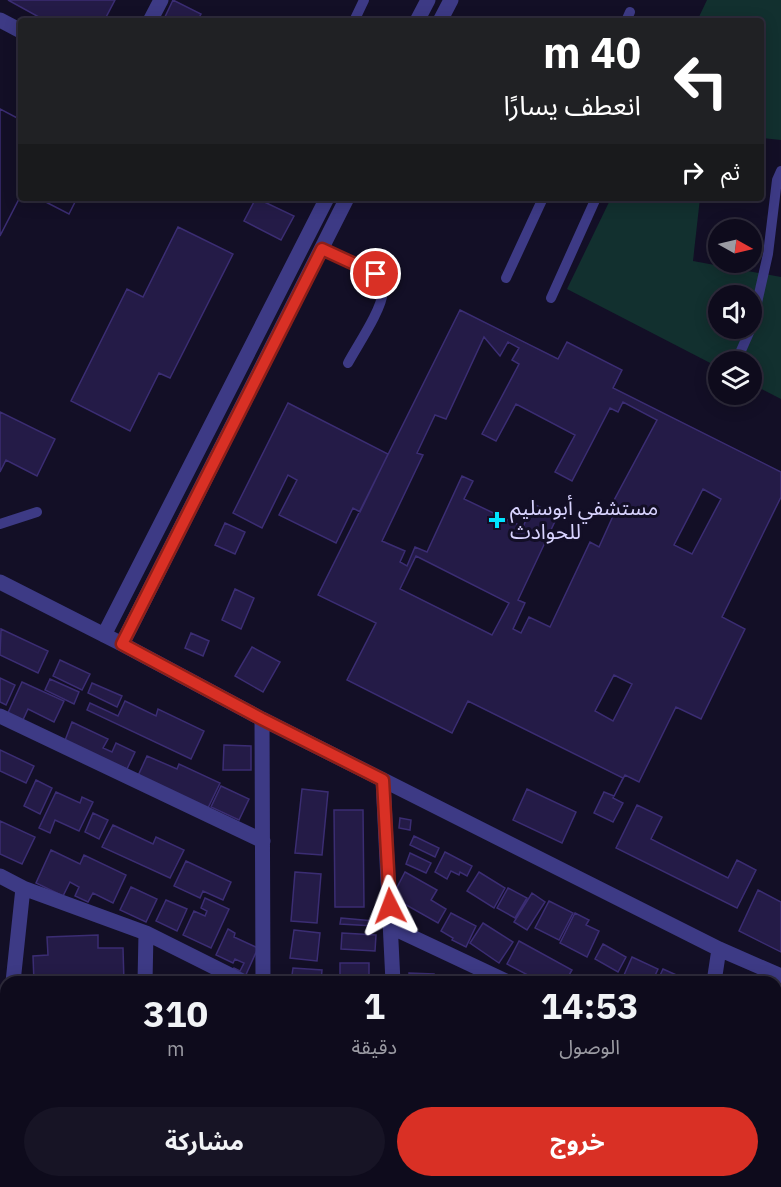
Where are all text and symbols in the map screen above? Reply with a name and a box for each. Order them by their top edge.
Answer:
text: 40 m [543,25,641,80]
icon: left [662,42,740,120]
text: انعطف يسارًا [504,87,641,122]
icon: right [676,156,709,189]
text: ثم [721,157,740,186]
north arrow [708,219,762,273]
map controls [708,219,762,405]
pin [350,248,401,299]
icon: arrive [359,257,392,290]
button: sound [708,285,762,339]
button: layers [708,351,762,405]
place label: مستشفي أبوسليم للحوادث [510,493,658,545]
marker: مستشفي أبوسليم للحوادث [488,511,506,529]
position arrow [358,874,422,938]
text: 1 [363,982,385,1029]
text: 14:53 [540,982,639,1029]
text: 310 [143,990,208,1037]
text: دقيقة [352,1033,397,1060]
text: الوصول [559,1033,620,1060]
text: m [167,1035,185,1062]
button: مشاركة [24,1107,385,1176]
button: خروج [397,1107,758,1176]

